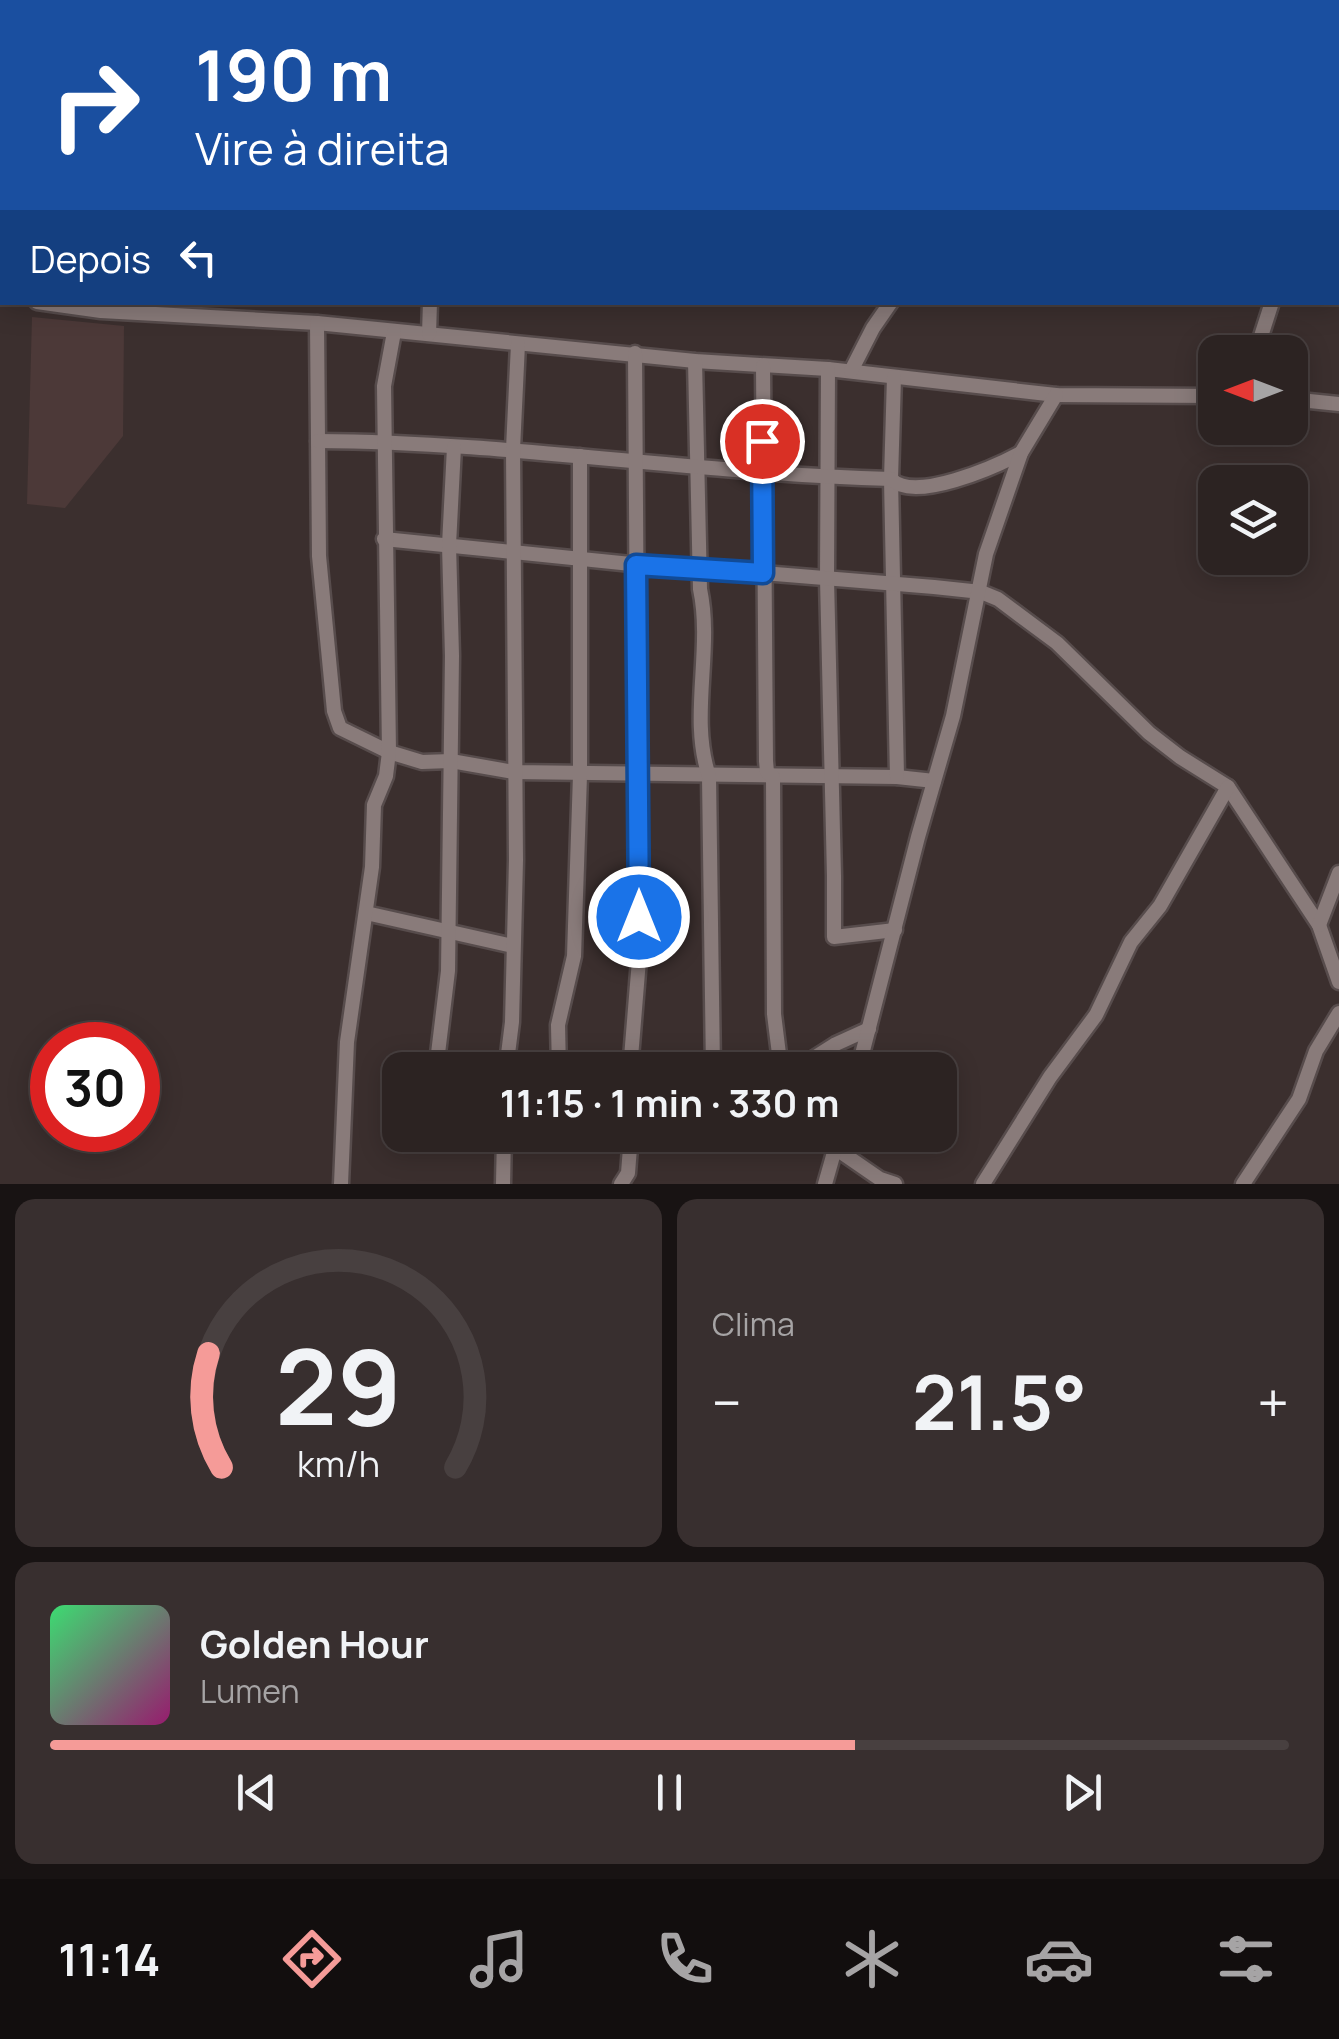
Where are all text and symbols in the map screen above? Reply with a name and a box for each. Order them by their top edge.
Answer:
text: 190 m [195,26,392,122]
icon: right [30,40,160,170]
text: Vire à direita [195,117,450,179]
icon: left [171,230,226,285]
text: Depois [30,232,151,284]
north arrow [1198,335,1308,445]
map controls [1198,335,1308,575]
pin [720,399,805,484]
icon: arrive [735,414,790,469]
button: layers [1198,465,1308,575]
position arrow [587,865,691,969]
speed limit sign: 30 [30,1022,160,1152]
text: 11:15 · 1 min · 330 m [500,1076,839,1128]
text: Clima [712,1302,795,1346]
text: 29 [275,1314,402,1456]
text: 21.5° [912,1350,1087,1453]
text: − [712,1364,742,1440]
text: + [1257,1364,1289,1440]
text: km/h [297,1439,380,1488]
text: Golden Hour [200,1617,429,1669]
text: Lumen [200,1669,300,1713]
icon: previous [229,1765,284,1820]
icon: pause [642,1765,697,1820]
icon: next [1055,1765,1110,1820]
icon: directions [277,1924,347,1994]
icon: music [464,1924,534,1994]
icon: phone [650,1924,720,1994]
icon: climate [837,1924,907,1994]
icon: car [1024,1924,1094,1994]
icon: filters [1211,1924,1281,1994]
text: 11:14 [58,1928,160,1990]

